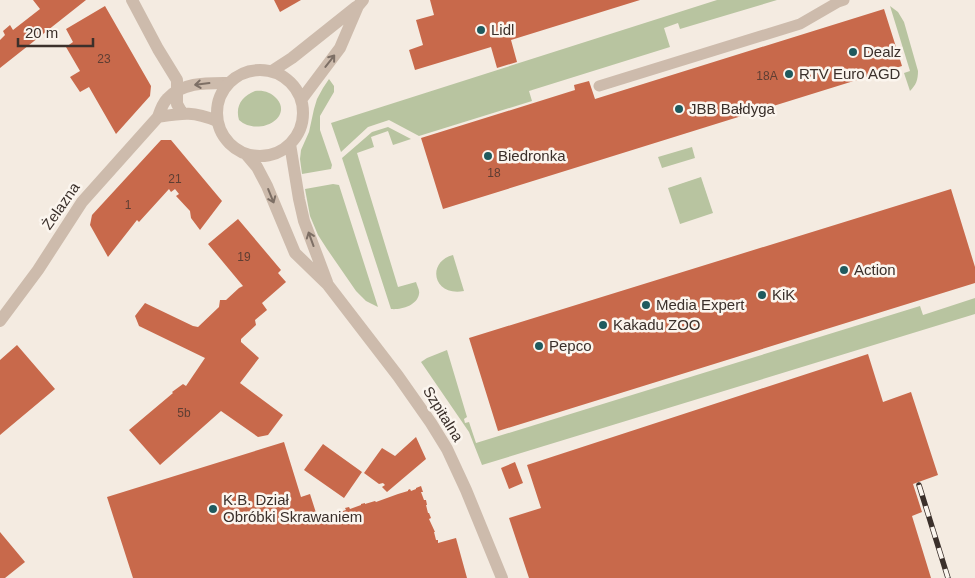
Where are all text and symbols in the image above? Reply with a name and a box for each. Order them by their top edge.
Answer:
scale bar [18,15,92,47]
place label: Lidl [491,21,514,38]
text: 20 m [25,24,58,41]
marker: Lidl [475,24,487,36]
place label: Dealz [863,43,901,60]
marker: Dealz [847,46,859,58]
house number: 23 [97,52,111,66]
one-way arrow [325,55,336,68]
place label: RTV Euro AGD [799,65,901,82]
marker: RTV Euro AGD [783,68,795,80]
house number: 18A [756,69,778,83]
one-way arrow [194,79,210,89]
place label: JBB Bałdyga [689,100,776,117]
marker: JBB Bałdyga [673,103,685,115]
place label: Biedronka [498,147,566,164]
marker: Biedronka [482,150,494,162]
house number: 18 [487,166,501,180]
house number: 21 [168,172,182,186]
street label: Żelazna [38,178,83,232]
one-way arrow [267,188,277,203]
house number: 1 [125,198,132,212]
one-way arrow [306,232,315,247]
house number: 19 [237,250,251,264]
place label: Action [854,261,896,278]
marker: Action [838,264,850,276]
place label: KiK [772,286,795,303]
marker: KiK [756,289,768,301]
place label: Media Expert [656,296,745,313]
marker: Media Expert [640,299,652,311]
place label: Kakadu ZOO [613,316,701,333]
marker: Kakadu ZOO [597,319,609,331]
place label: Pepco [549,337,592,354]
marker: Pepco [533,340,545,352]
street label: Szpitalna [420,383,467,445]
house number: 5b [177,406,191,420]
place label: K.B. Dział Obróbki Skrawaniem [223,491,362,525]
marker: K.B. Dział Obróbki Skrawaniem [207,503,219,515]

